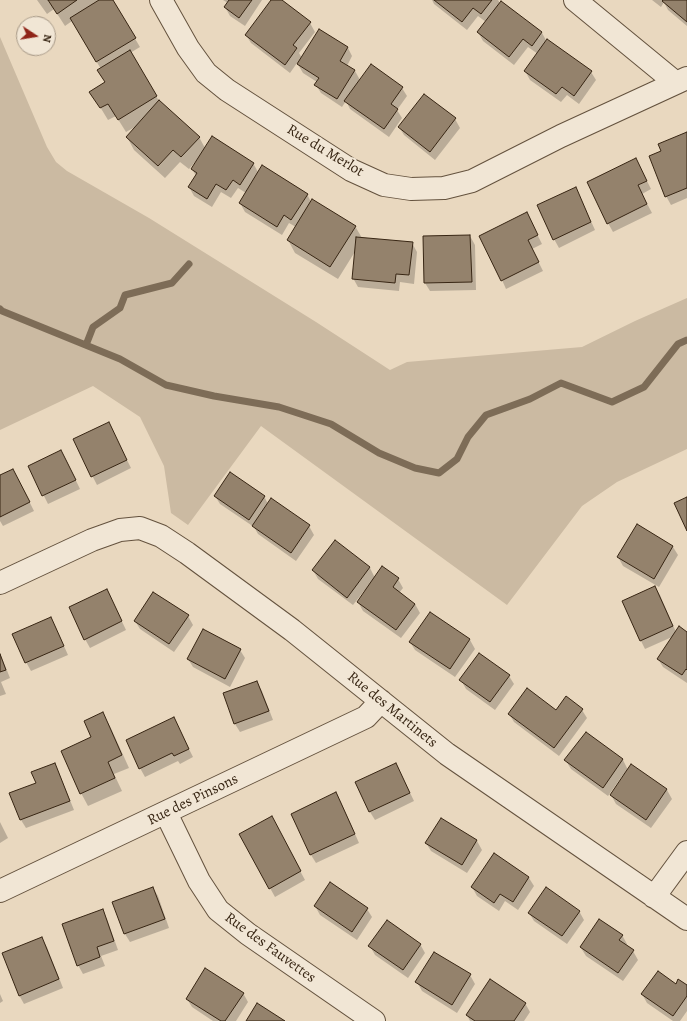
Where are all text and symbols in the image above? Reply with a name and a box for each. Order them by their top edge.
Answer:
north arrow [16,16,56,56]
text: N [39,33,55,44]
street label: Rue du Merlot [283,121,367,181]
street label: Rue des Martinets [343,668,441,752]
street label: Rue des Pinsons [145,770,241,830]
street label: Rue des Fauvettes [221,909,319,987]

